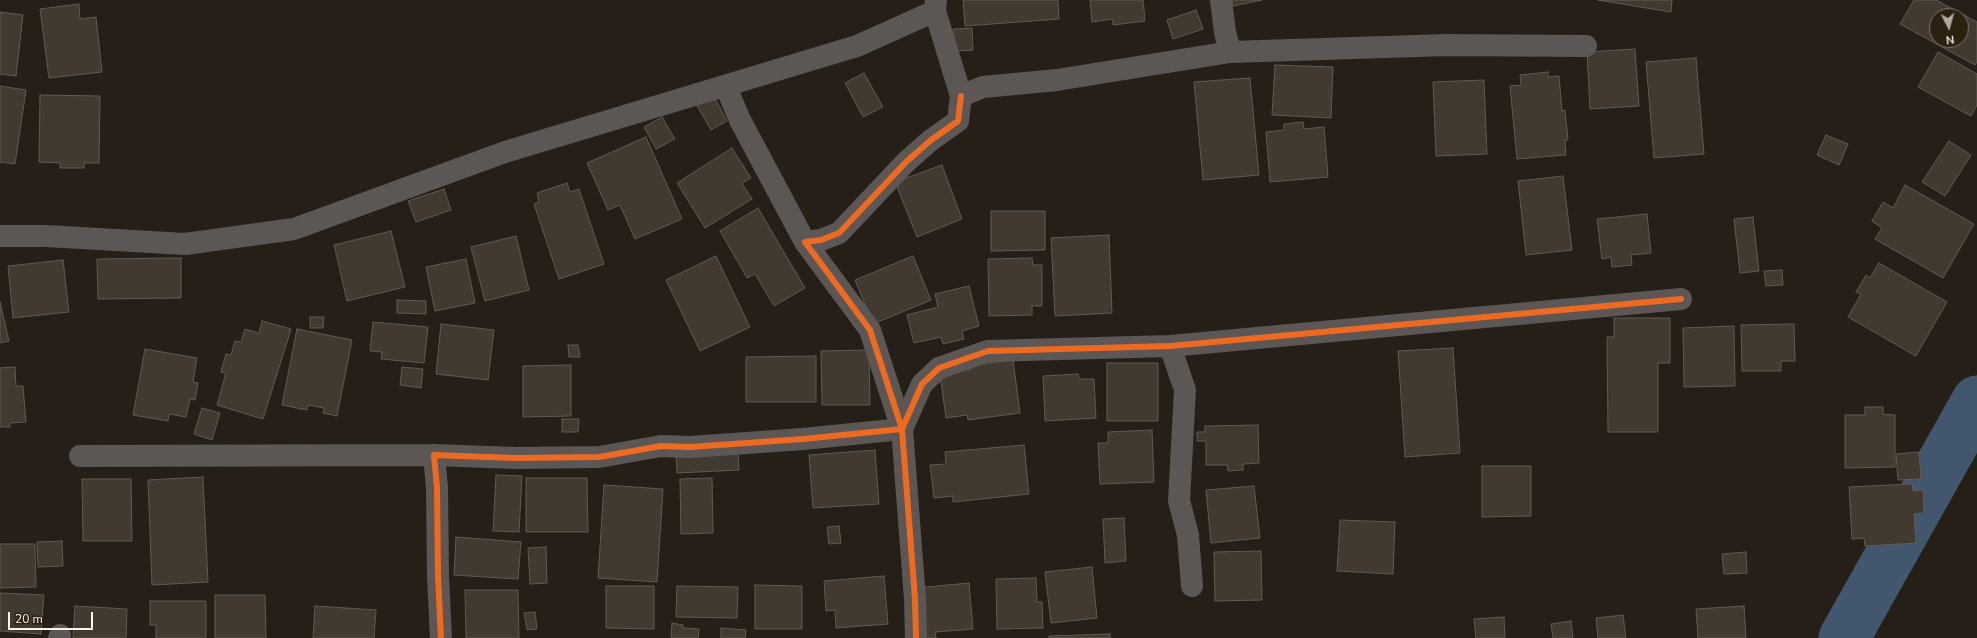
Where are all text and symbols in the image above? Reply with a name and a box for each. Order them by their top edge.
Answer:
north arrow [1929,8,1969,48]
text: N [1945,32,1955,47]
scale bar [10,604,95,630]
text: 20 m [15,611,43,627]

